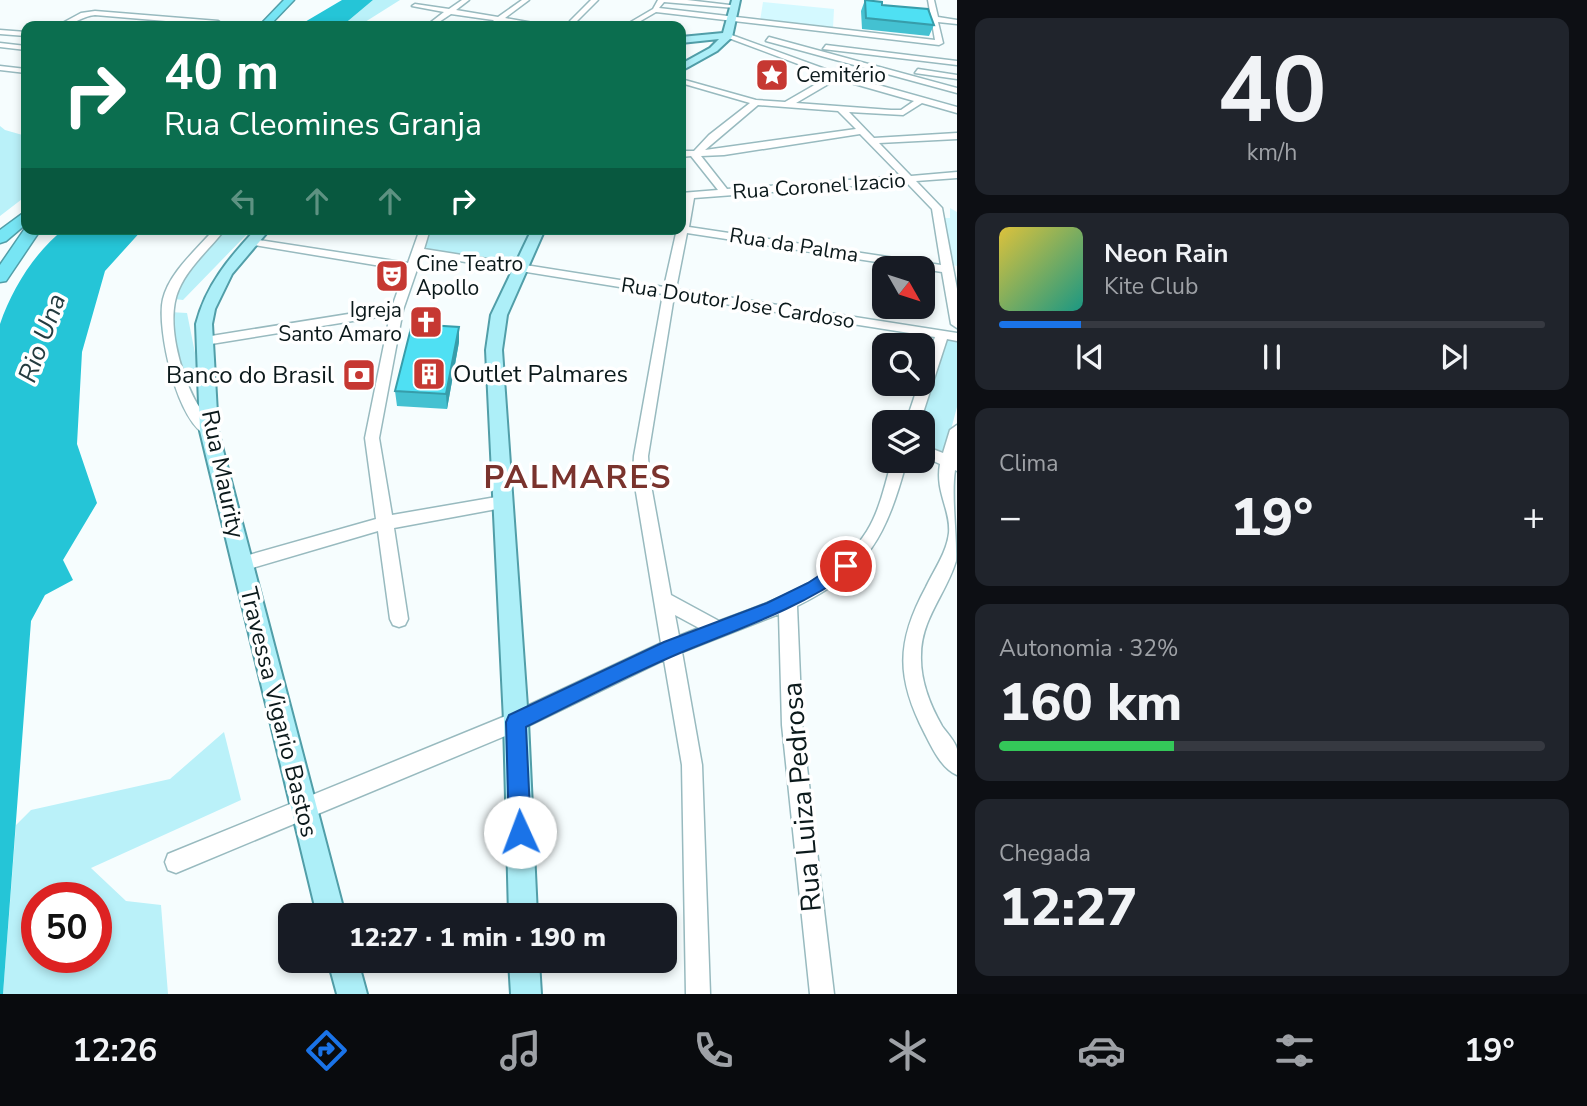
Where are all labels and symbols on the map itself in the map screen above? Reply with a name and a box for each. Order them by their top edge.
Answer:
place icon: Cemitério [753,56,791,94]
place label: Cemitério [796,61,886,89]
street label: Rua Coronel Izacio [731,166,907,206]
street label: Rua da Palma [727,221,861,269]
place label: Cine Teatro Apollo [416,250,523,302]
north arrow [872,256,934,318]
theatre icon: Cine Teatro Apollo [373,257,411,295]
street label: Rua Doutor Jose Cardoso [619,271,857,335]
water label: Rio Una [10,289,74,387]
place label: Igreja Santo Amaro [278,296,402,348]
church icon: Igreja Santo Amaro [407,303,445,341]
building icon: Outlet Palmares [410,355,448,393]
bank icon: Banco do Brasil [340,356,378,394]
place label: Outlet Palmares [453,358,628,390]
place label: Banco do Brasil [166,359,334,391]
street label: Rua Maurity [194,407,252,542]
district label: PALMARES [484,456,672,499]
pin [816,536,876,596]
street label: Travessa Vigario Bastos [232,584,326,840]
street label: Rua Luiza Pedrosa [773,681,831,913]
position arrow [483,795,557,869]
speed limit sign: 50 [21,882,112,973]

